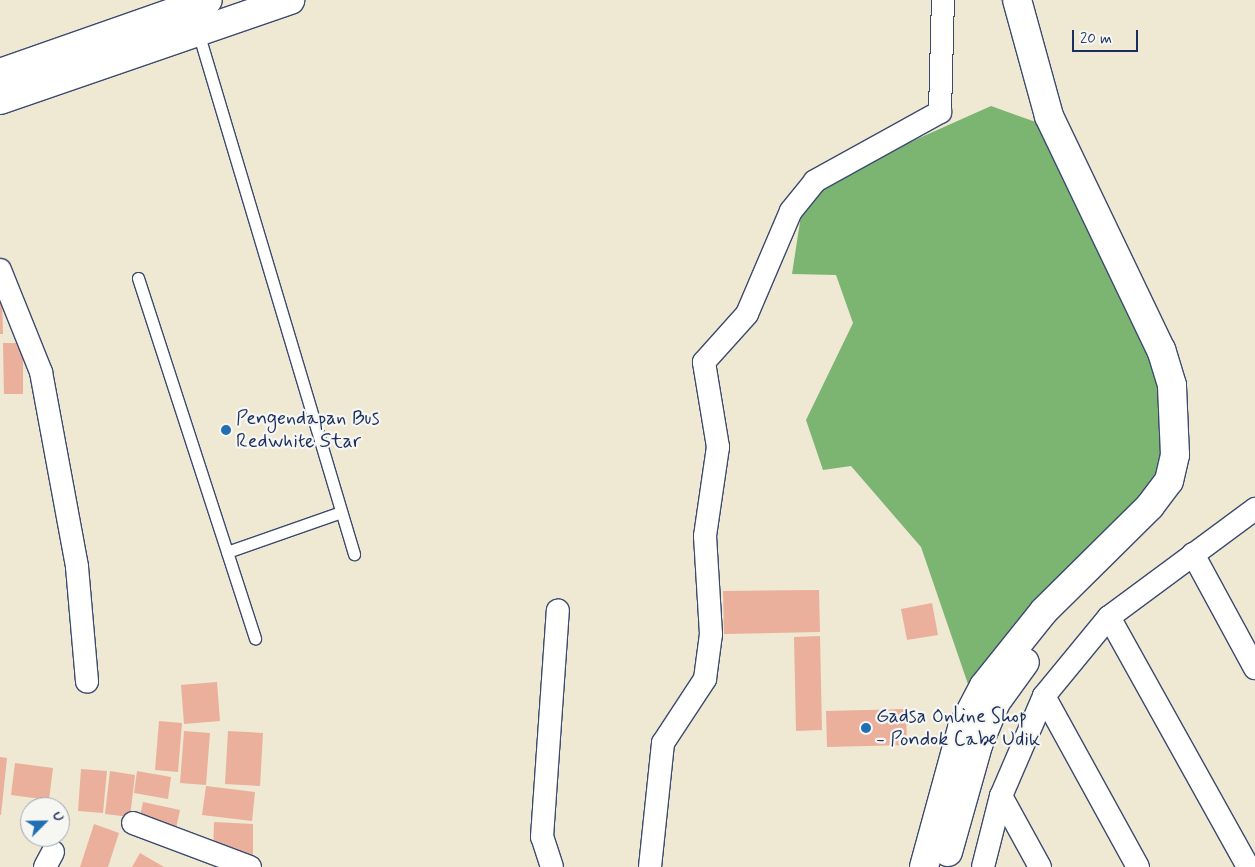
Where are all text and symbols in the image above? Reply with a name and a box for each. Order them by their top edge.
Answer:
scale bar [1075,20,1141,52]
text: 20 m [1080,29,1112,49]
place label: Pengendapan Bus Redwhite Star [236,406,383,453]
marker: Pengendapan Bus Redwhite Star [220,424,232,436]
place label: Gadsa Online Shop - Pondok Cabe Udik [876,704,1041,751]
marker: Gadsa Online Shop - Pondok Cabe Udik [860,722,872,734]
north arrow [20,797,70,847]
text: U [48,809,68,824]

